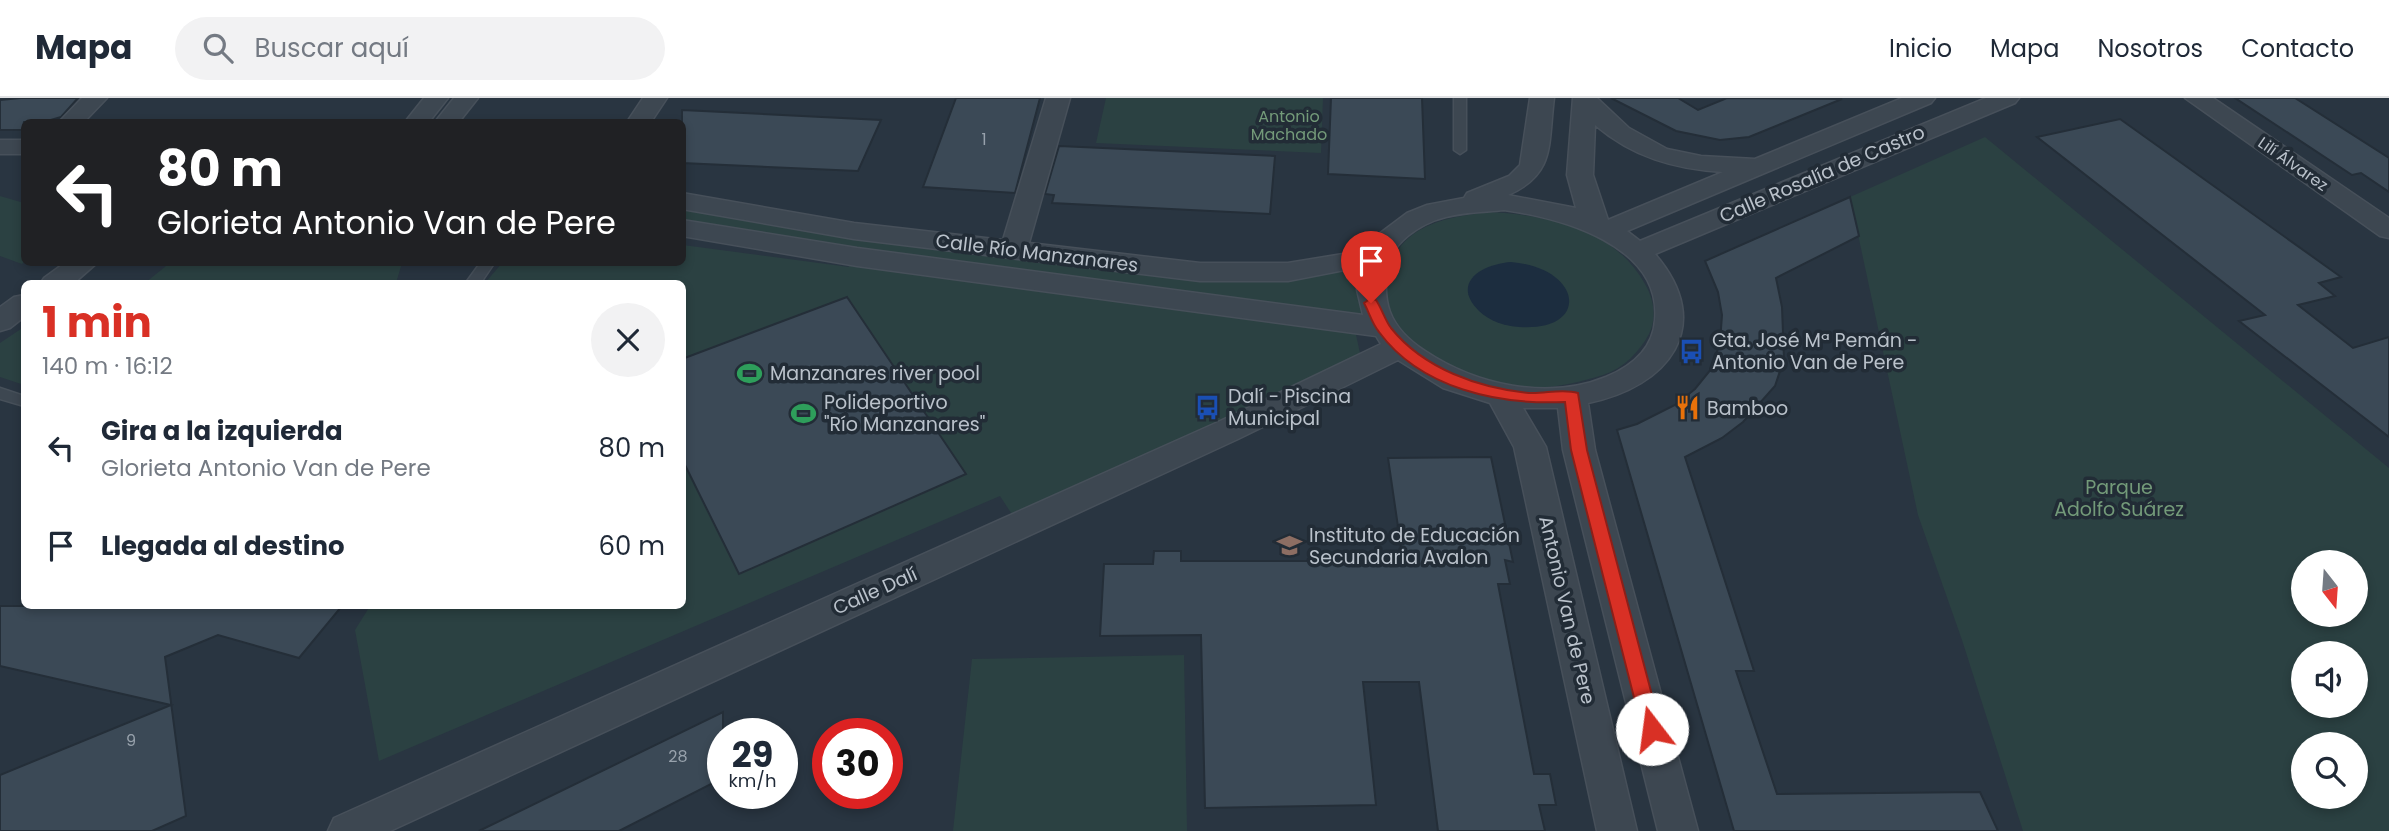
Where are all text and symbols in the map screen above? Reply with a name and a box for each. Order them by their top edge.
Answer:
search box [175,17,665,80]
text: Mapa [35,24,133,71]
icon: search [199,29,237,67]
text: Buscar aquí [255,30,409,66]
text: Inicio [1889,32,1952,65]
text: Mapa [1990,32,2059,65]
text: Nosotros [2097,32,2203,65]
text: Contacto [2241,32,2354,65]
park label: Antonio Machado [1251,105,1327,146]
street label: Calle Rosalía de Castro [1715,118,1929,230]
house number: 1 [981,128,987,151]
street label: Lilí Álvarez [2253,131,2333,197]
text: 80 m [157,135,283,203]
icon: left [42,147,133,238]
text: Glorieta Antonio Van de Pere [157,200,616,245]
street label: Calle Río Manzanares [934,227,1140,279]
pin [1341,231,1401,303]
icon: arrive [1352,242,1390,280]
text: 1 min [42,293,152,352]
button: close [591,303,665,377]
place label: Gta. José Mª Pemán - Antonio Van de Pere [1712,327,1918,376]
bus stop icon: Gta. José Mª Pemán - Antonio Van de Pere [1678,337,1706,365]
text: 140 m · 16:12 [42,350,173,382]
sports icon: Manzanares river pool [736,359,764,387]
place label: Manzanares river pool [770,360,980,387]
place label: Dalí - Piscina Municipal [1228,383,1351,432]
place label: Polideportivo "Río Manzanares" [824,389,985,438]
bus stop icon: Dalí - Piscina Municipal [1194,393,1222,421]
restaurant icon: Bamboo [1673,394,1701,422]
place label: Bamboo [1707,395,1788,422]
sports icon: Polideportivo "Río Manzanares" [790,399,818,427]
text: Gira a la izquierda [101,413,343,449]
icon: left [42,429,80,467]
text: 80 m [599,430,665,466]
text: Glorieta Antonio Van de Pere [101,452,431,484]
park label: Parque Adolfo Suárez [2054,474,2184,523]
street label: Antonio Van de Pere [1532,513,1602,707]
place label: Instituto de Educación Secundaria Avalon [1309,522,1520,571]
icon: arrive [42,527,80,565]
text: Llegada al destino [101,528,345,564]
text: 60 m [598,528,665,564]
school or university icon: Instituto de Educación Secundaria Avalon [1275,532,1303,560]
north arrow [2291,550,2368,626]
map controls [2291,550,2368,809]
street label: Calle Dalí [829,560,922,622]
button: sound [2291,641,2368,718]
position arrow [1615,692,1689,766]
speed limit sign: 30 [812,718,903,809]
house number: 9 [126,729,136,752]
text: 29 [732,730,773,779]
button: search [2291,732,2368,809]
house number: 28 [668,745,688,768]
text: km/h [729,768,776,793]

